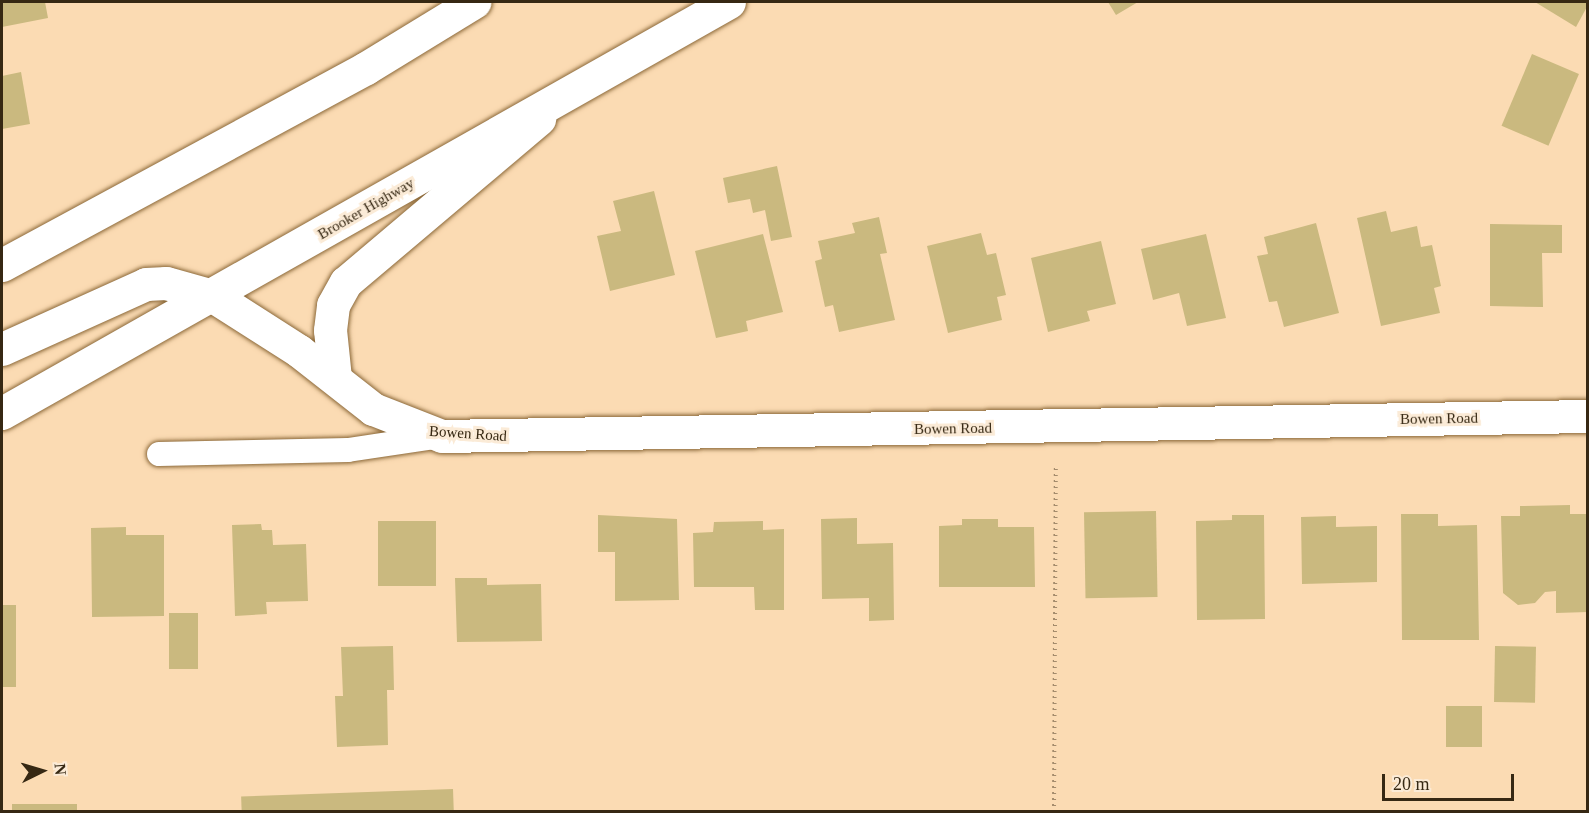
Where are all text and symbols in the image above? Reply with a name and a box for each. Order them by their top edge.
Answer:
street label: Brooker Highway [315,174,417,244]
street label: Bowen Road [1400,409,1478,429]
street label: Bowen Road [914,419,992,439]
street label: Bowen Road [429,422,507,446]
north arrow [12,741,72,801]
scale bar [1385,762,1517,800]
text: N [51,763,69,776]
text: 20 m [1393,774,1430,794]

